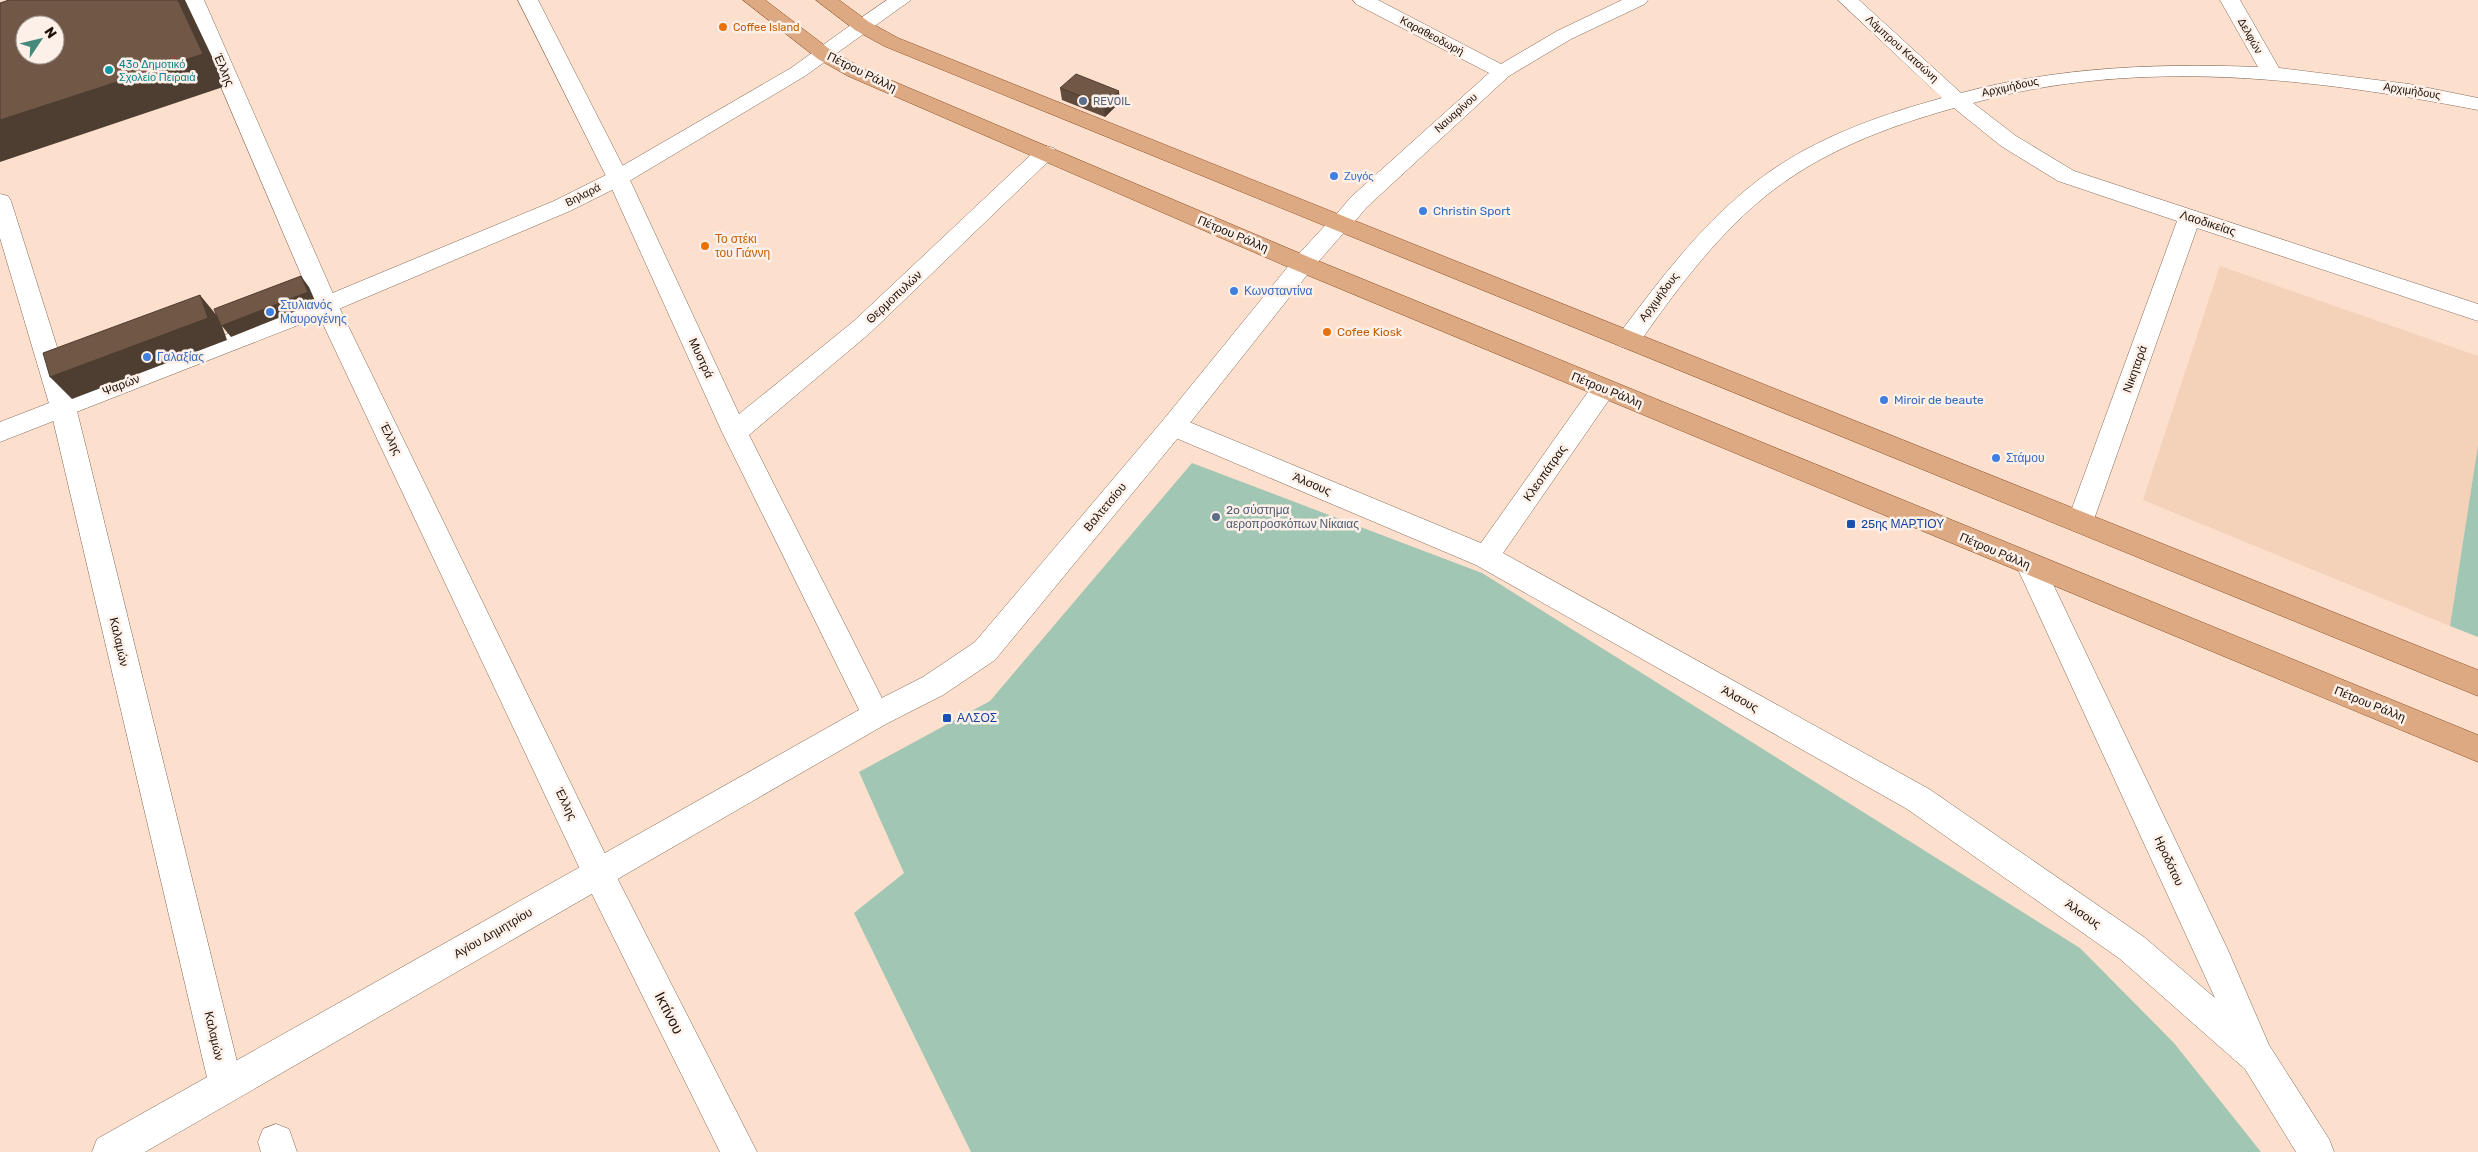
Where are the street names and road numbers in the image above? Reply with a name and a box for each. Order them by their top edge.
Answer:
street label: Λάμπρου Κατσώνη [1863,13,1941,85]
street label: Καραθεοδωρή [1398,14,1466,58]
street label: Δελφών [2235,16,2265,57]
street label: Πέτρου Ράλλη [825,49,899,95]
street label: Έλλης [211,51,237,89]
street label: Αρχιμήδους [1980,75,2040,99]
street label: Αρχιμήδους [2382,80,2442,102]
street label: Ναυαρίνου [1432,90,1480,136]
street label: Βηλαρά [563,180,603,209]
street label: Λαοδικείας [2178,207,2238,239]
street label: Πέτρου Ράλλη [1196,213,1270,255]
street label: Θερμοπυλών [863,268,925,326]
street label: Αρχιμήδους [1636,270,1682,324]
street label: Μυστρά [686,336,716,380]
street label: Νικηταρά [2120,343,2150,395]
street label: Πέτρου Ράλλη [1569,369,1645,411]
street label: Ψαρών [100,372,142,398]
street label: Έλλης [377,420,405,457]
street label: Κλεοπάτρας [1521,442,1570,504]
street label: Άλσους [1291,470,1333,498]
street label: Βαλτετσίου [1081,480,1129,534]
street label: Πέτρου Ράλλη [1958,530,2032,572]
street label: Καλαμών [107,616,131,668]
street label: Άλσους [1719,683,1761,715]
street label: Πέτρου Ράλλη [2332,683,2408,725]
street label: Έλλης [552,785,580,822]
street label: Ηροδότου [2151,834,2187,888]
street label: Άλσους [2062,897,2104,931]
street label: Αγίου Δημητρίου [451,905,535,961]
street label: Ικτίνου [651,989,687,1037]
street label: Καλαμών [202,1010,226,1062]

